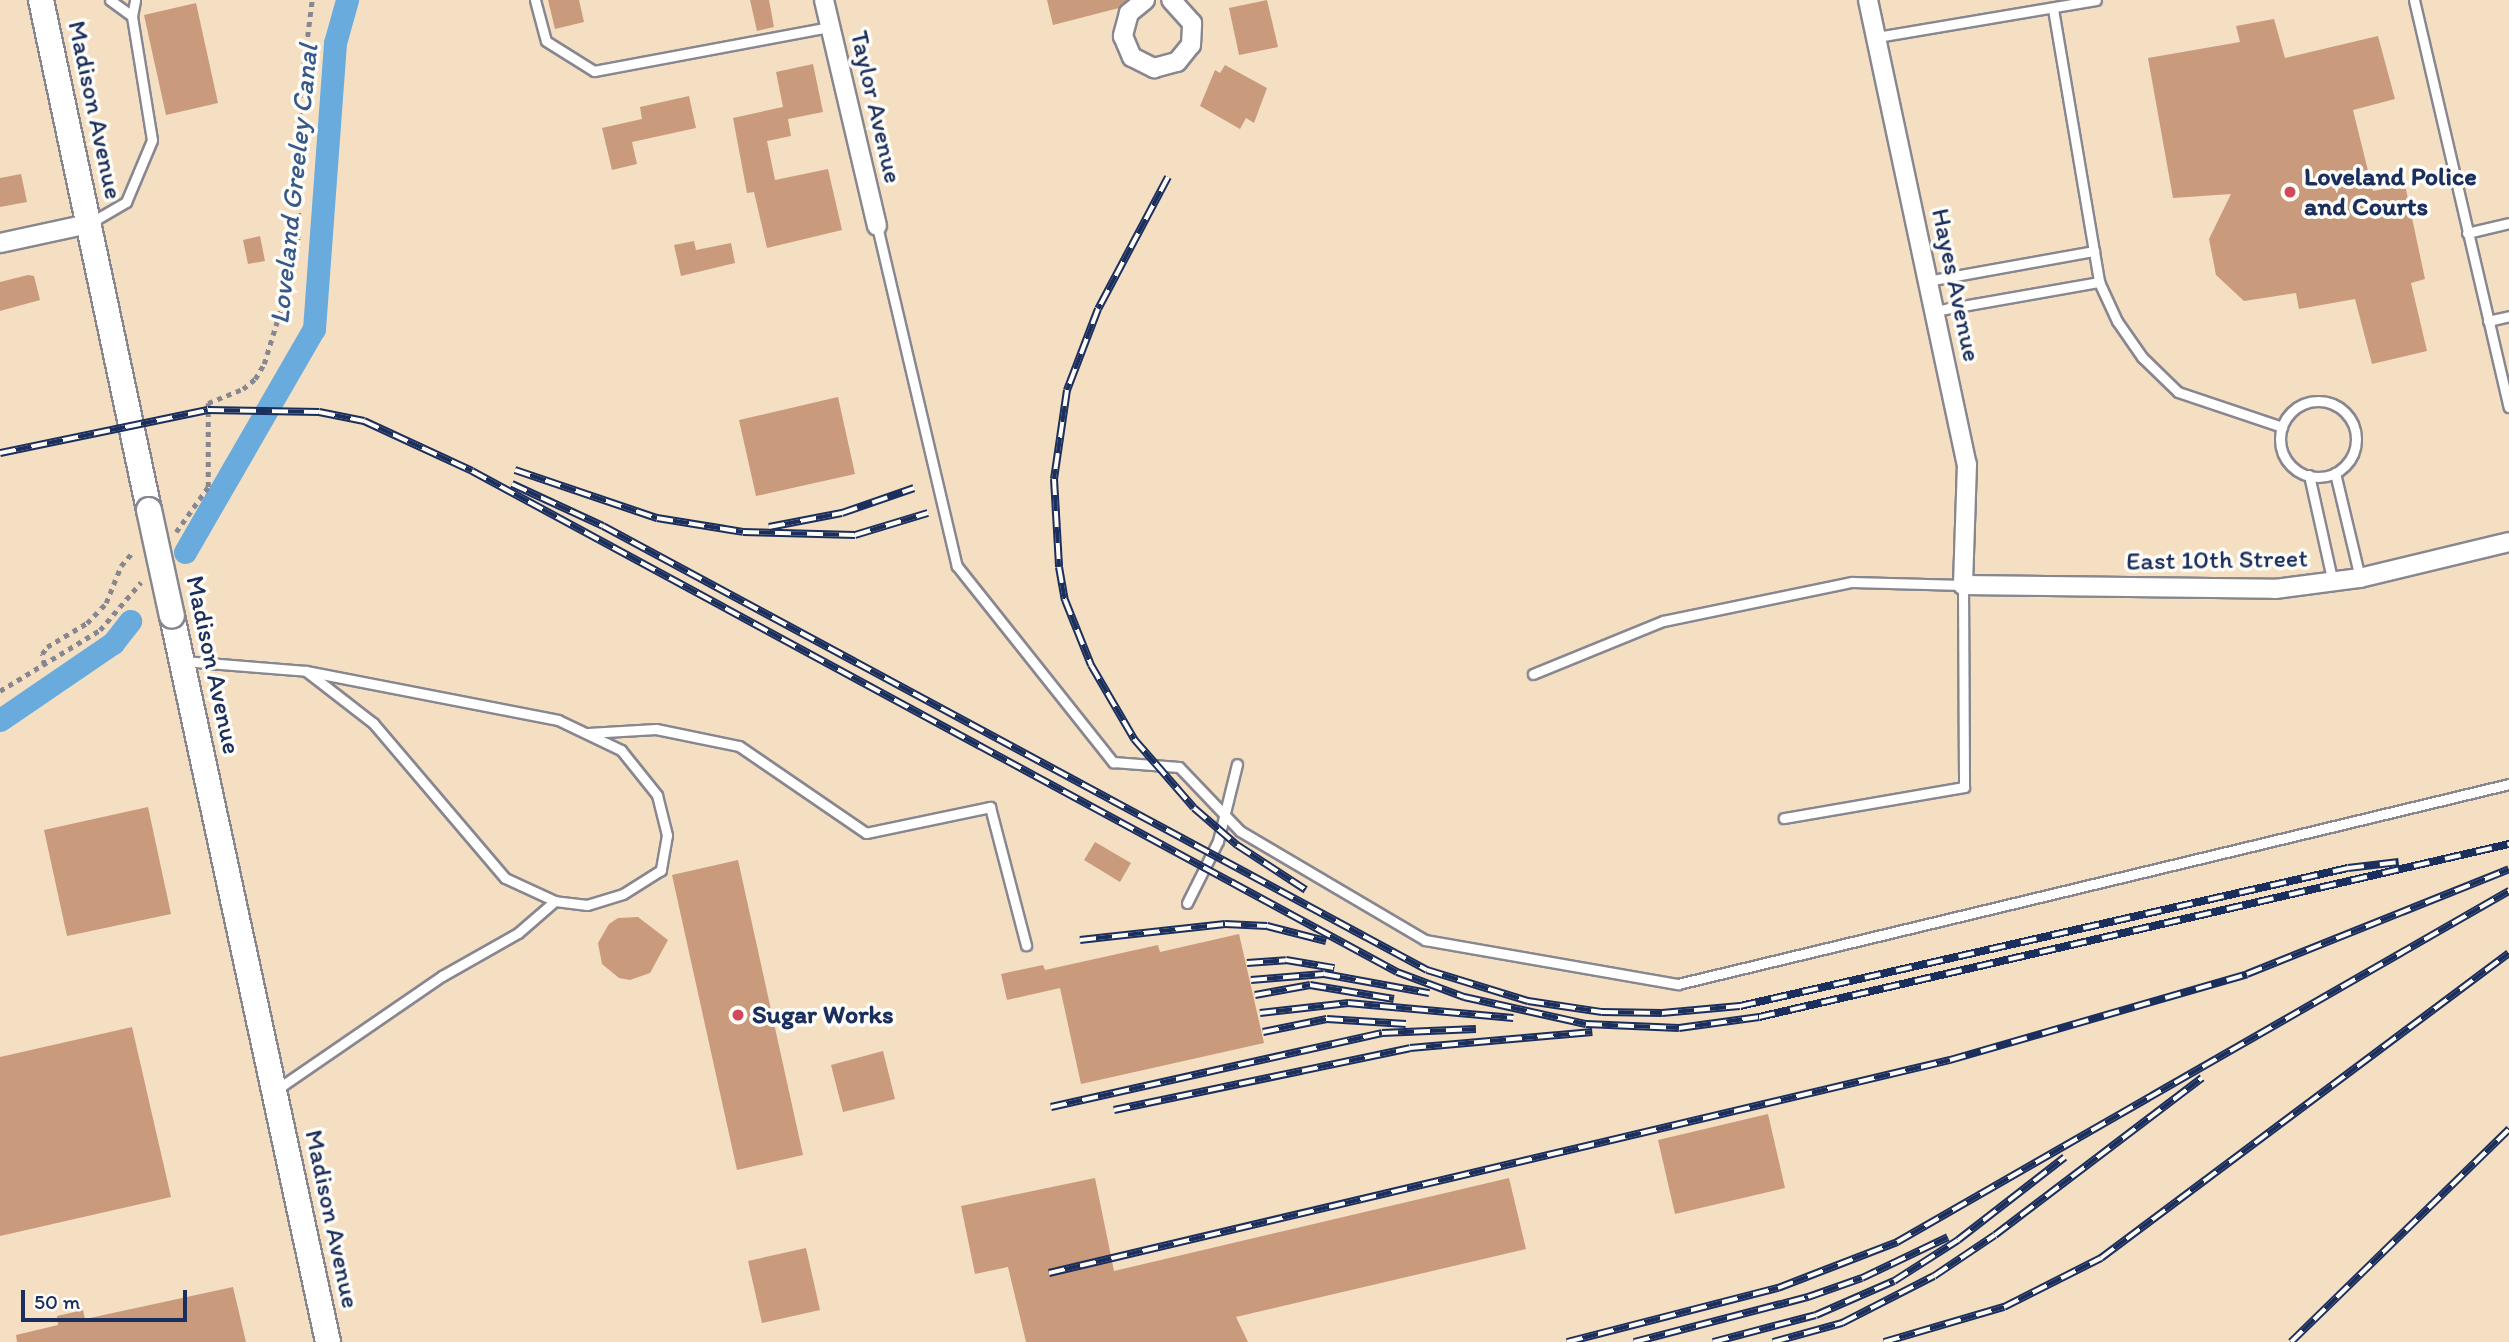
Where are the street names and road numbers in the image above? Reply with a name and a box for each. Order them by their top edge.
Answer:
street label: Madison Avenue [61,18,129,202]
street label: Taylor Avenue [843,28,909,186]
street label: Hayes Avenue [1925,206,1987,364]
street label: East 10th Street [2126,543,2308,577]
street label: Madison Avenue [179,573,247,757]
street label: Madison Avenue [298,1127,366,1311]

